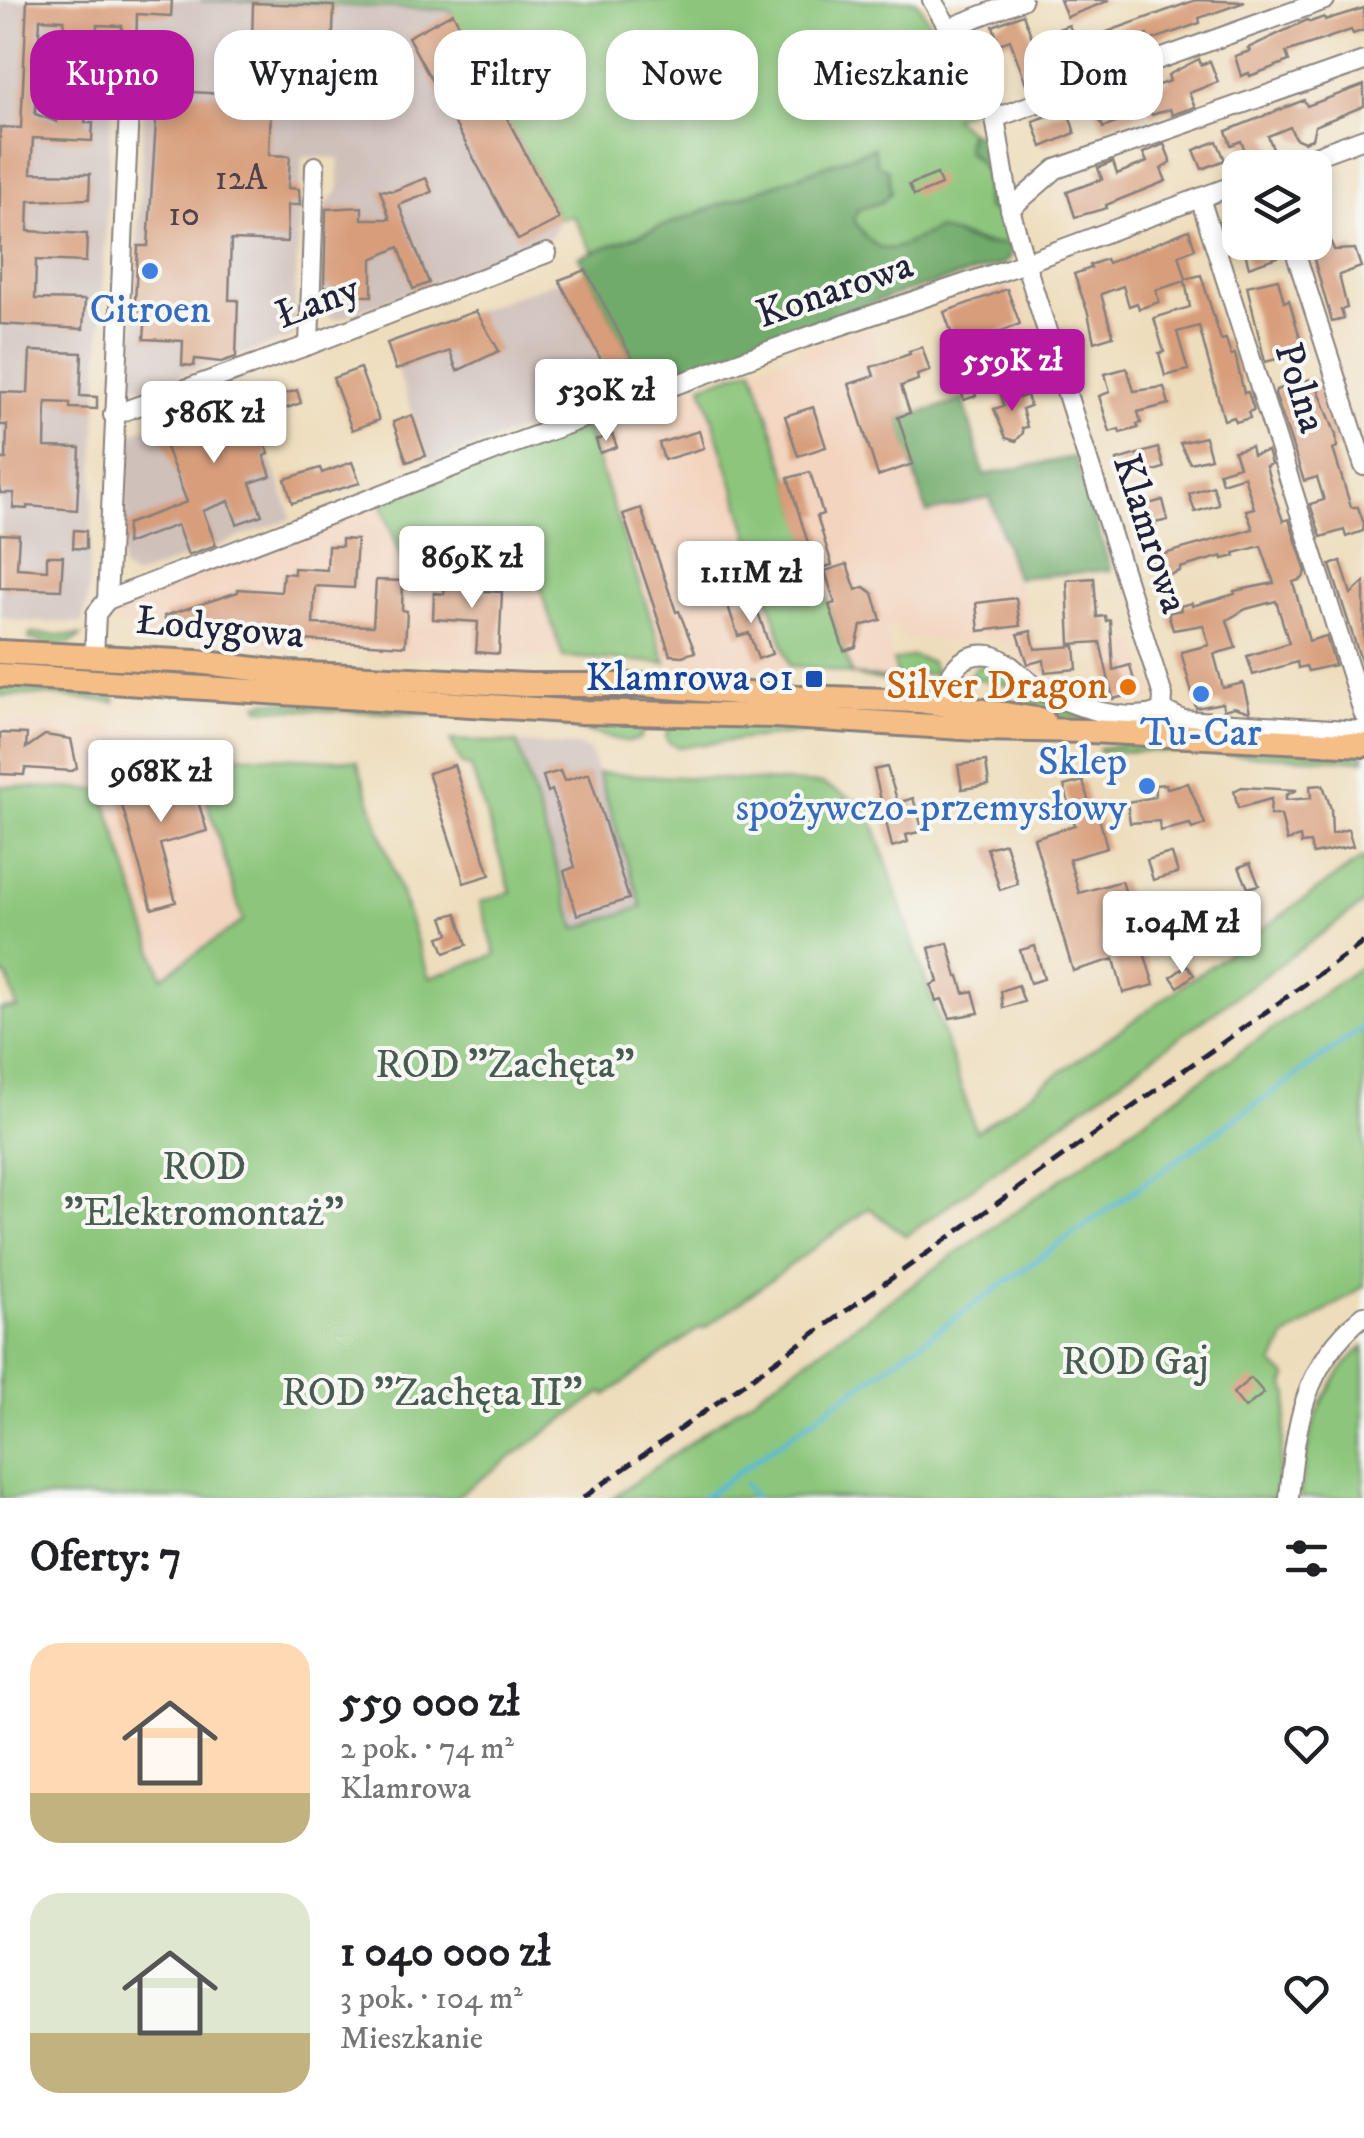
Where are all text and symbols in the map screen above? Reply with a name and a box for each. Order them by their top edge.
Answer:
chip: Kupno [30,30,194,120]
chip: Wynajem [214,30,414,120]
chip: Filtry [434,30,586,120]
chip: Nowe [606,30,758,120]
chip: Mieszkanie [778,30,1004,120]
chip: Dom [1024,30,1163,120]
map controls [1222,150,1332,260]
button: layers [1222,150,1332,260]
house number: 12A [215,157,268,201]
house number: 10 [168,193,200,237]
street label: Konarowa [750,241,920,341]
marker: Citroen [139,260,161,282]
street label: Łany [269,264,368,342]
place label: Citroen [89,286,211,336]
pin: 559K zł [920,329,1104,414]
street label: Polna [1262,337,1336,439]
text: 559K zł [962,341,1062,381]
pin: 530K zł [514,359,698,444]
text: 530K zł [557,371,655,411]
pin: 586K zł [122,381,306,466]
text: 586K zł [163,393,265,433]
street label: Klamrowa [1100,448,1198,620]
pin: 869K zł [380,526,564,611]
text: 869K zł [421,538,523,578]
pin: 1.11M zł [648,541,854,626]
text: 1.11M zł [700,553,802,593]
street label: Łodygowa [134,597,306,661]
place label: Klamrowa 01 [585,654,794,704]
place label: Silver Dragon [886,662,1108,712]
marker: Klamrowa 01 [803,668,825,690]
marker: Silver Dragon [1117,676,1139,698]
marker: Tu-Car [1190,683,1212,705]
place label: Tu-Car [1140,709,1262,759]
place label: Sklep spożywczo-przemysłowy [736,738,1128,834]
pin: 968K zł [69,740,253,825]
text: 968K zł [110,752,212,792]
marker: Sklep spożywczo-przemysłowy [1136,775,1158,797]
pin: 1.04M zł [1079,891,1285,976]
text: 1.04M zł [1125,903,1239,943]
park label: ROD "Zachęta" [375,1041,635,1091]
park label: ROD "Elektromontaż" [64,1143,344,1239]
park label: ROD Gaj [1061,1338,1209,1388]
park label: ROD "Zachęta II" [282,1369,583,1419]
icon: filters [1279,1531,1334,1586]
text: Oferty: 7 [30,1532,181,1584]
text: 559 000 zł [340,1677,519,1729]
icon: home [110,1683,230,1803]
icon: heart [1279,1716,1334,1771]
text: 2 pok. · 74 m² [340,1729,514,1769]
text: Klamrowa [340,1769,471,1809]
text: 1 040 000 zł [340,1927,550,1979]
icon: home [110,1933,230,2053]
icon: heart [1279,1966,1334,2021]
text: 3 pok. · 104 m² [340,1979,523,2019]
text: Mieszkanie [340,2019,483,2059]

